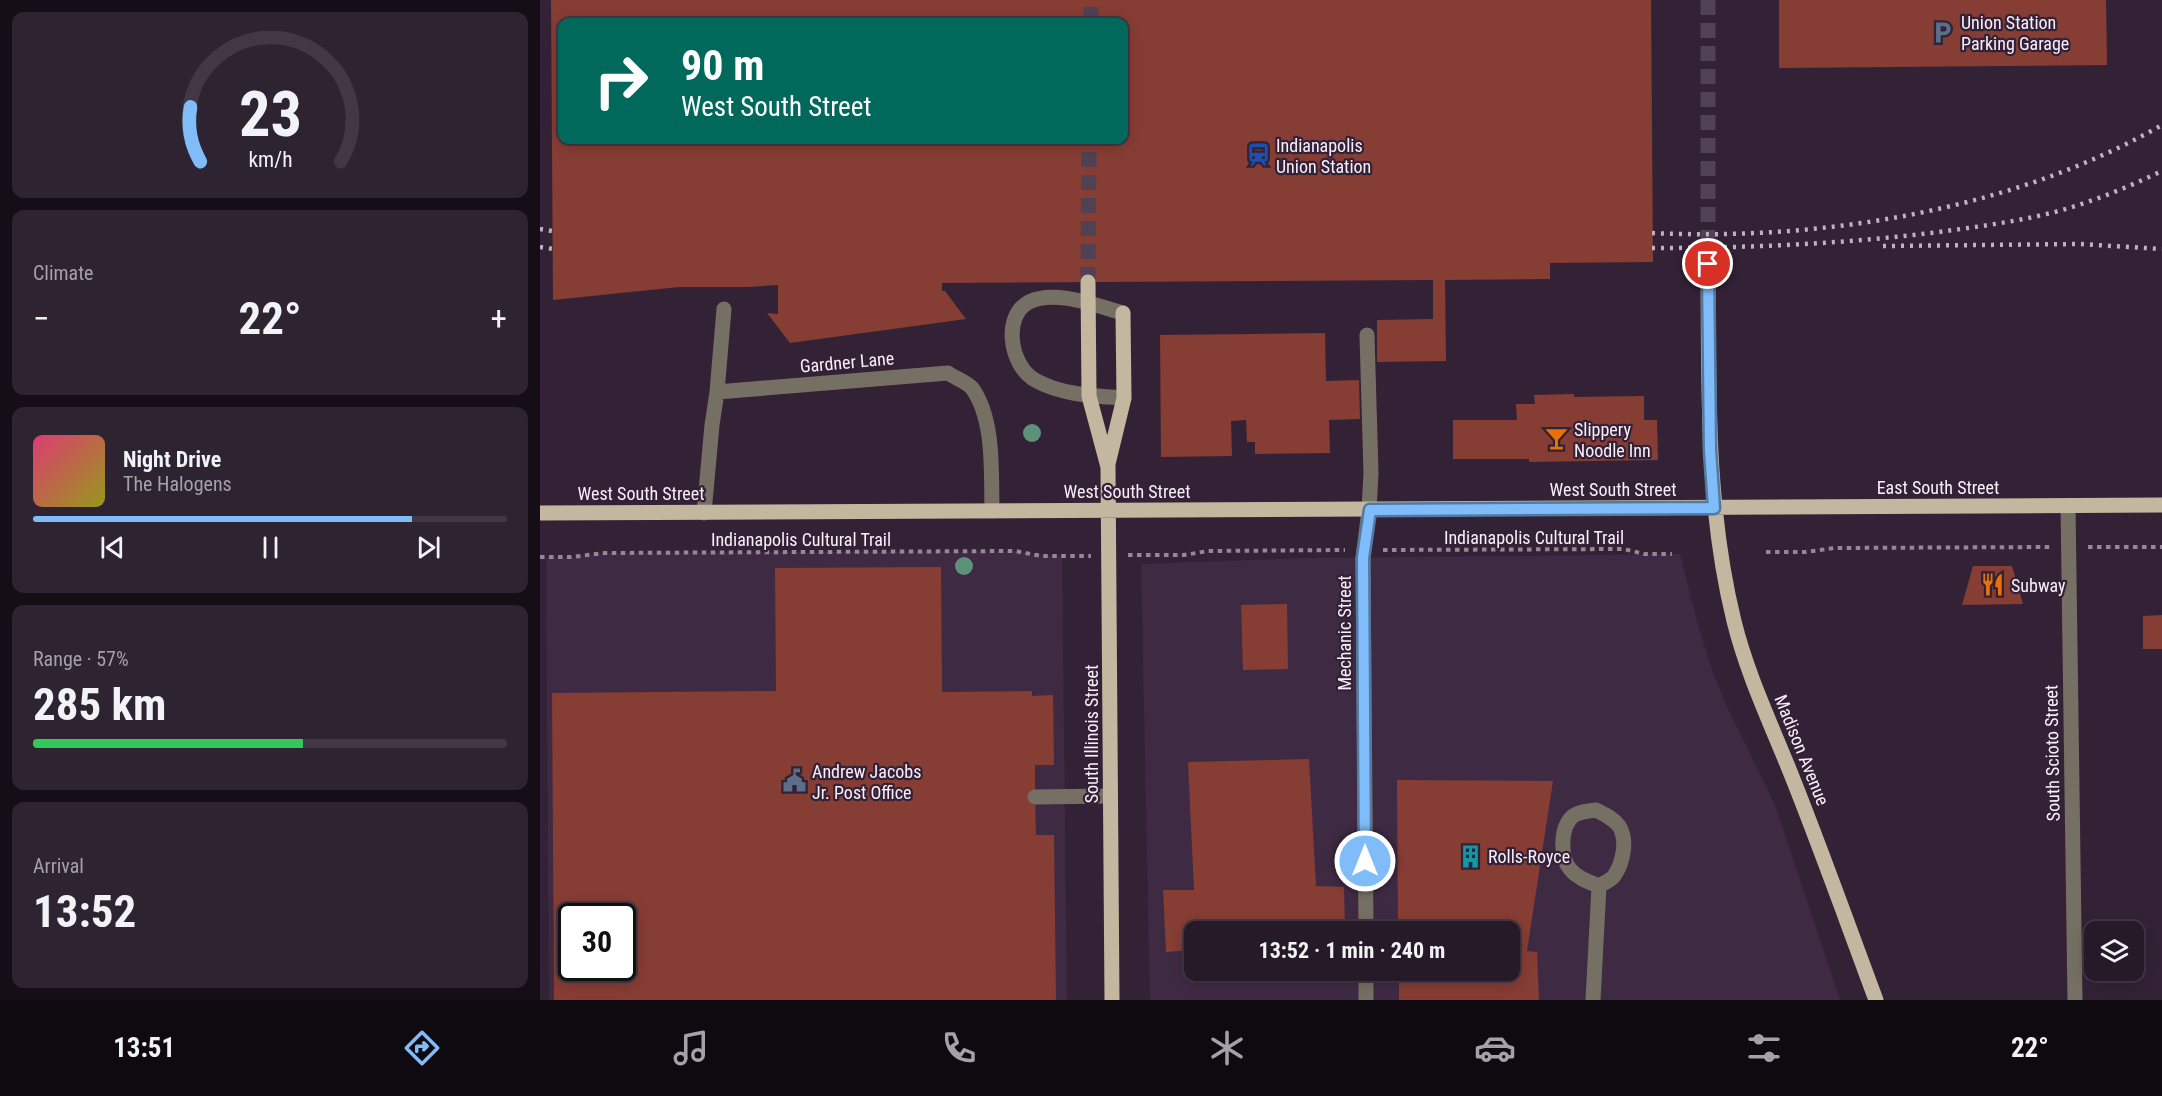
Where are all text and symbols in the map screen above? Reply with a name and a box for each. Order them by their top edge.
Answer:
place label: Union Station Parking Garage [1961,12,2069,54]
parking icon: Union Station Parking Garage [1930,19,1956,45]
text: 90 m [681,41,764,90]
icon: right [582,42,660,120]
text: 23 [238,78,302,151]
text: West South Street [681,91,871,123]
place label: Indianapolis Union Station [1276,135,1371,177]
station icon: Indianapolis Union Station [1245,142,1271,168]
text: km/h [248,147,292,172]
pin [1682,238,1733,289]
icon: arrive [1691,247,1724,280]
text: Climate [33,261,93,285]
text: 22° [239,292,302,345]
text: − [33,299,50,338]
text: + [491,299,507,338]
street label: Gardner Lane [799,347,895,377]
place label: Slippery Noodle Inn [1574,419,1651,461]
bar icon: Slippery Noodle Inn [1543,426,1569,452]
text: Night Drive [123,447,221,472]
text: The Halogens [123,472,232,496]
street label: East South Street [1877,477,1999,498]
street label: West South Street [1550,479,1676,500]
street label: West South Street [1064,481,1190,502]
street label: West South Street [578,483,704,504]
street label: Indianapolis Cultural Trail [1444,527,1624,548]
street label: Indianapolis Cultural Trail [711,529,891,550]
icon: previous [96,531,129,564]
icon: pause [254,531,287,564]
icon: next [412,531,445,564]
restaurant icon: Subway [1980,572,2006,598]
street label: Mechanic Street [1334,575,1355,691]
place label: Subway [2011,575,2066,596]
text: Range · 57% [33,647,129,671]
street label: South Illinois Street [1081,665,1102,803]
text: 285 km [33,678,166,731]
street label: South Scioto Street [2040,685,2064,821]
street label: Madison Avenue [1770,692,1834,808]
place label: Andrew Jacobs Jr. Post Office [812,761,921,803]
public building icon: Andrew Jacobs Jr. Post Office [781,768,807,794]
position arrow [1333,829,1397,893]
building icon: Rolls-Royce [1457,843,1483,869]
place label: Rolls-Royce [1488,846,1570,867]
text: Arrival [33,854,84,878]
text: 13:52 [33,885,136,938]
speed limit sign: 30 [558,903,636,981]
map controls [2084,921,2144,981]
button: layers [2084,921,2144,981]
text: 13:52 · 1 min · 240 m [1259,938,1445,963]
icon: directions [401,1027,443,1069]
icon: music [670,1027,712,1069]
icon: phone [938,1027,980,1069]
icon: climate [1206,1027,1248,1069]
icon: car [1474,1027,1516,1069]
icon: filters [1743,1027,1785,1069]
text: 13:51 [113,1032,175,1064]
text: 22° [2011,1032,2049,1064]

